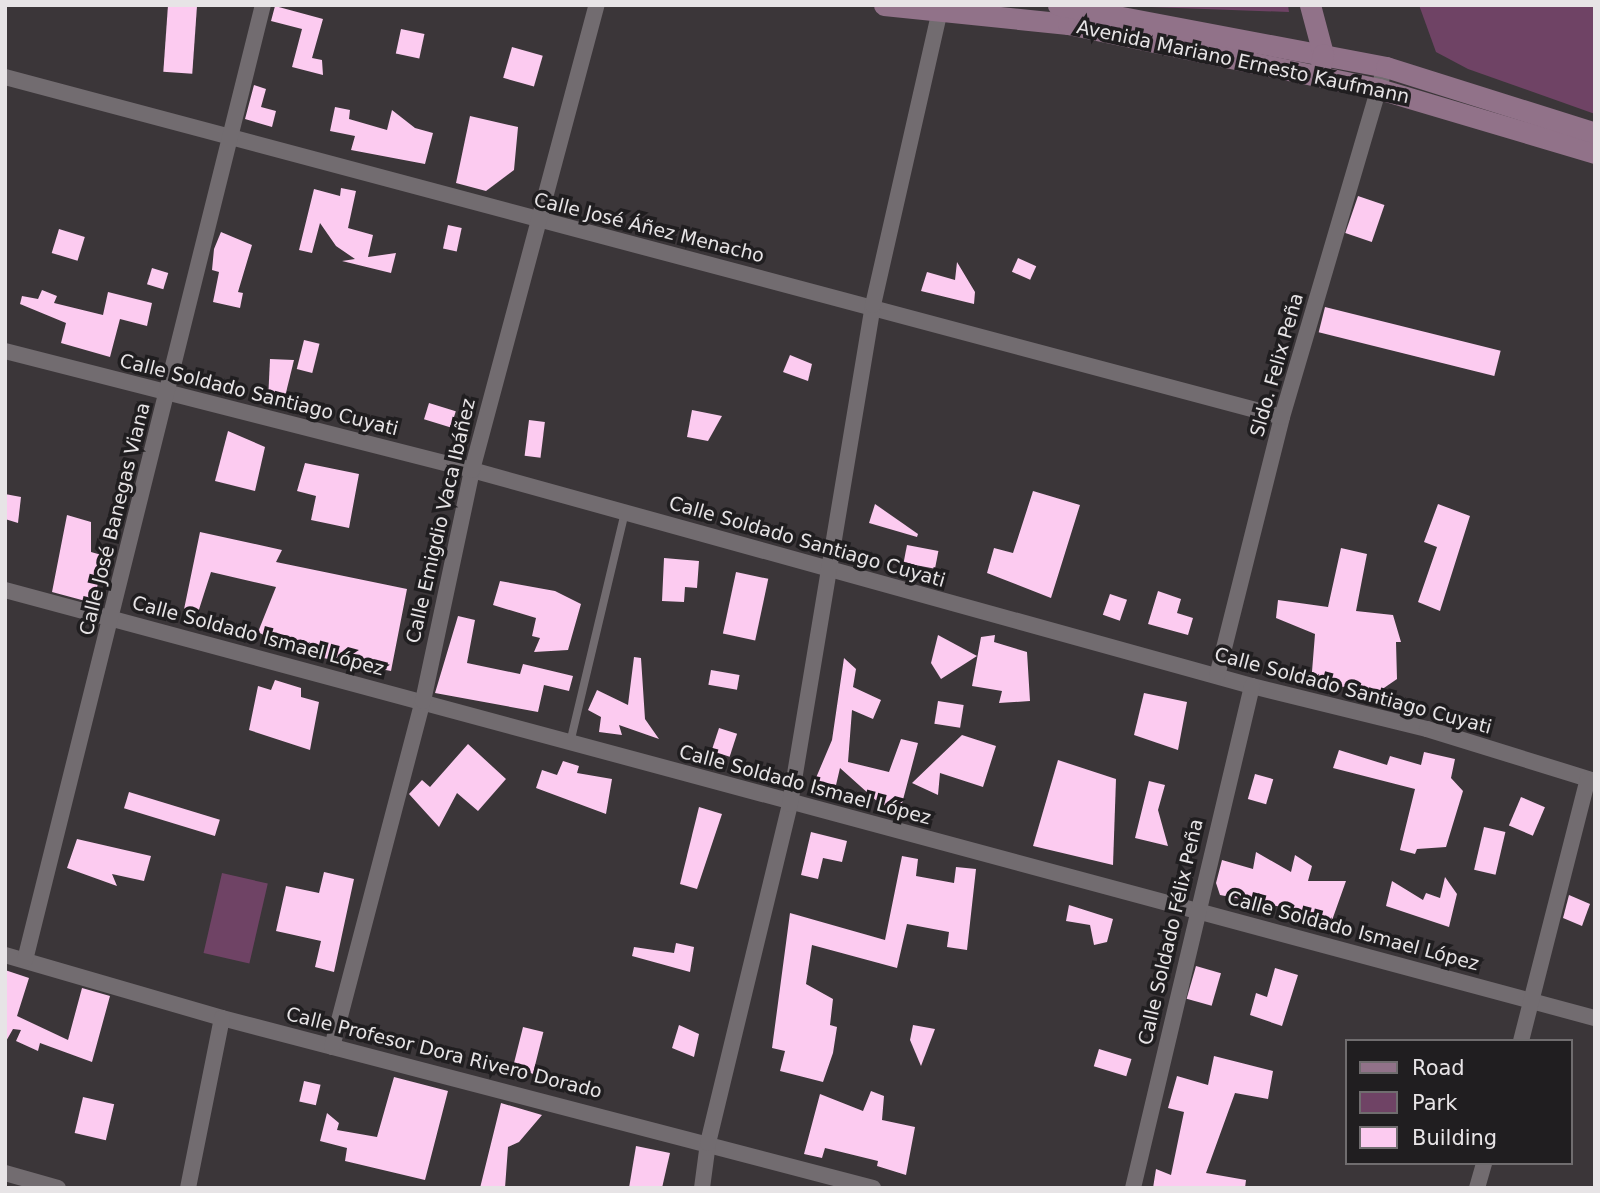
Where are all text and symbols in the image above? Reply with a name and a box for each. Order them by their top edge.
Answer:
street label: Avenida Mariano Ernesto Kaufmann [1075,16,1411,108]
street label: Calle José Áñez Menacho [531,188,767,268]
street label: Sldo. Felix Peña [1246,291,1308,439]
street label: Calle Soldado Santiago Cuyati [117,349,401,441]
street label: Calle Emigdio Vaca Ibáñez [402,396,480,646]
street label: Calle José Banegas Viana [75,400,155,638]
street label: Calle Soldado Santiago Cuyati [666,492,948,592]
street label: Calle Soldado Ismael López [130,591,386,681]
street label: Calle Soldado Santiago Cuyati [1212,643,1494,739]
street label: Calle Soldado Ismael López [677,740,933,830]
street label: Calle Soldado Félix Peña [1134,817,1208,1047]
street label: Calle Soldado Ismael López [1225,886,1481,976]
street label: Calle Profesor Dora Rivero Dorado [284,1003,604,1103]
legend [1344,1039,1572,1165]
text: Road [1412,1056,1465,1080]
text: Park [1412,1091,1457,1115]
text: Building [1412,1126,1497,1150]

